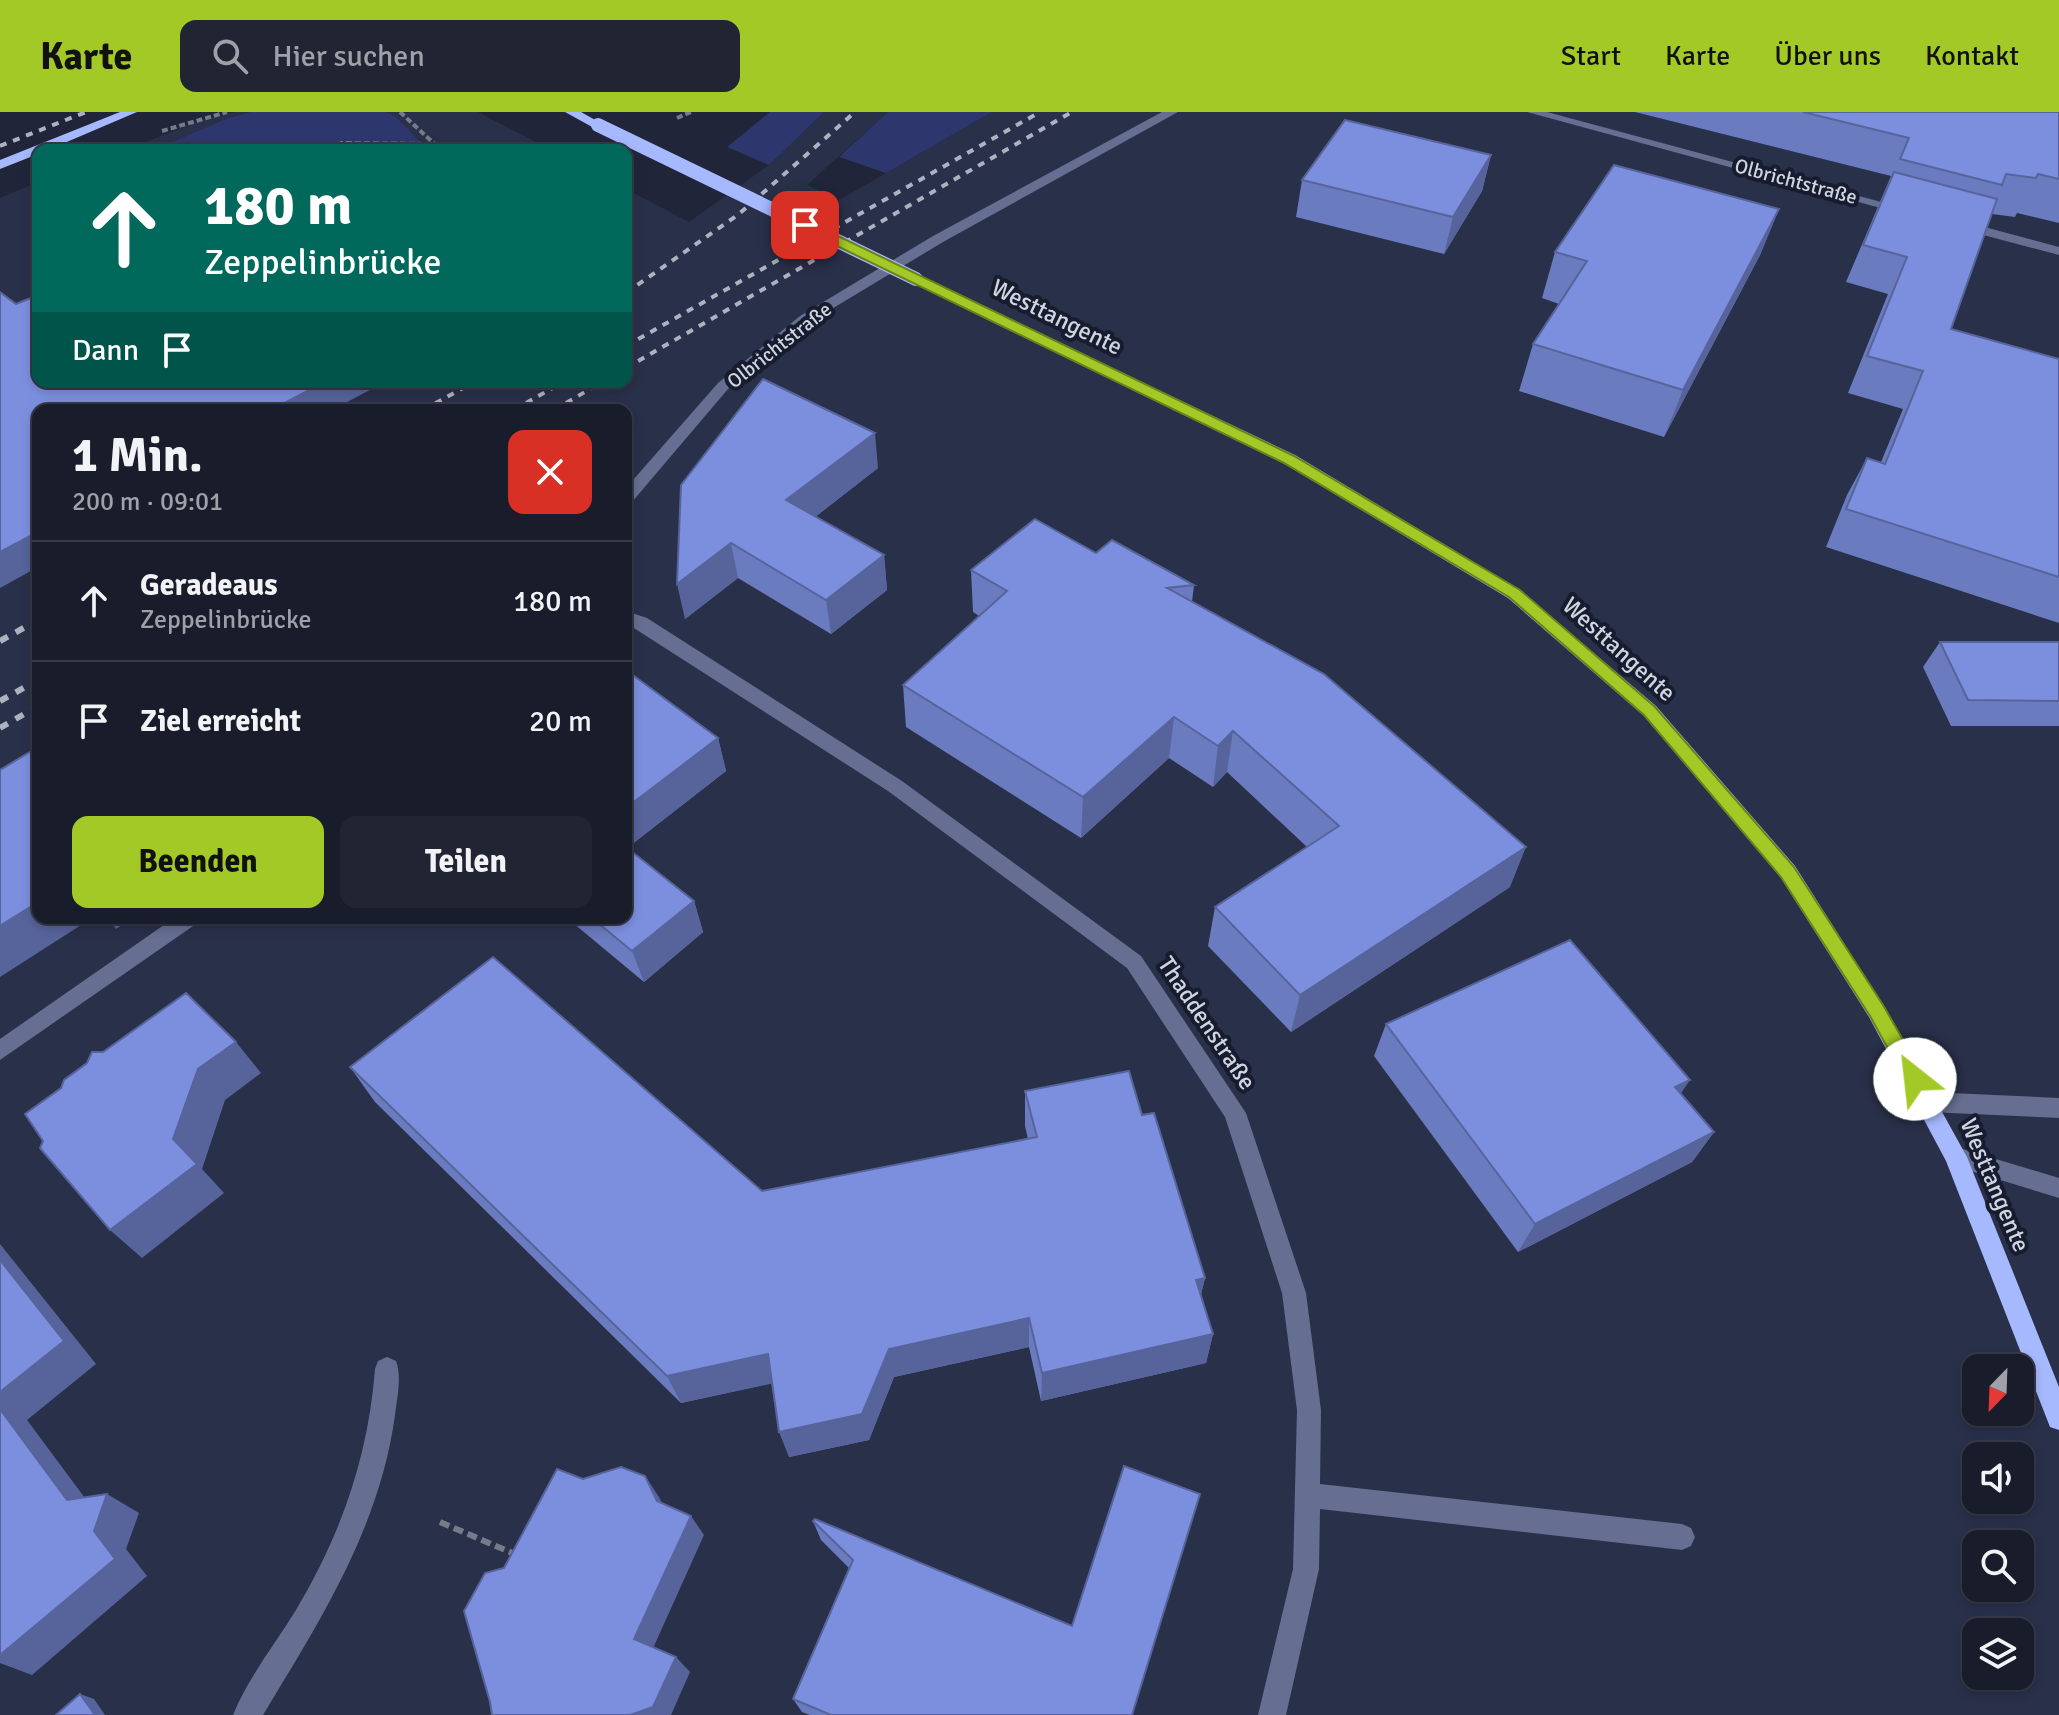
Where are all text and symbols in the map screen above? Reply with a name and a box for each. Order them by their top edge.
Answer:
search box [180,20,740,92]
text: Karte [40,33,132,80]
icon: search [208,34,252,78]
text: Hier suchen [272,38,425,75]
text: Start [1561,39,1621,73]
text: Karte [1665,39,1730,73]
text: Über uns [1774,39,1881,73]
text: Kontakt [1925,39,2019,73]
street label: Olbrichtstraße [1732,153,1860,210]
text: 180 m [204,171,352,240]
icon: ahead [72,176,176,280]
pin [771,191,839,259]
icon: arrive [783,203,827,247]
text: Zeppelinbrücke [204,240,441,285]
street label: Westtangente [987,272,1127,362]
street label: Olbrichtstraße [722,297,837,394]
icon: arrive [155,328,199,372]
text: Dann [72,332,139,369]
text: 1 Min. [72,426,203,485]
button: close [508,430,592,514]
text: 200 m · 09:01 [72,486,223,518]
text: Geradeaus [140,567,278,604]
icon: ahead [72,579,116,623]
text: 180 m [513,583,592,620]
street label: Westtangente [1556,590,1682,708]
text: Zeppelinbrücke [140,604,312,636]
icon: arrive [72,699,116,743]
text: Ziel erreicht [140,703,301,740]
text: 20 m [529,703,592,740]
button: Beenden [72,816,324,908]
button: Teilen [340,816,592,908]
street label: Thaddenstraße [1151,951,1263,1095]
position arrow [1873,1037,1957,1121]
street label: Westtangente [1953,1114,2037,1256]
north arrow [1962,1354,2034,1426]
map controls [1962,1354,2034,1690]
button: sound [1962,1442,2034,1514]
button: search [1962,1530,2034,1602]
button: layers [1962,1618,2034,1690]

